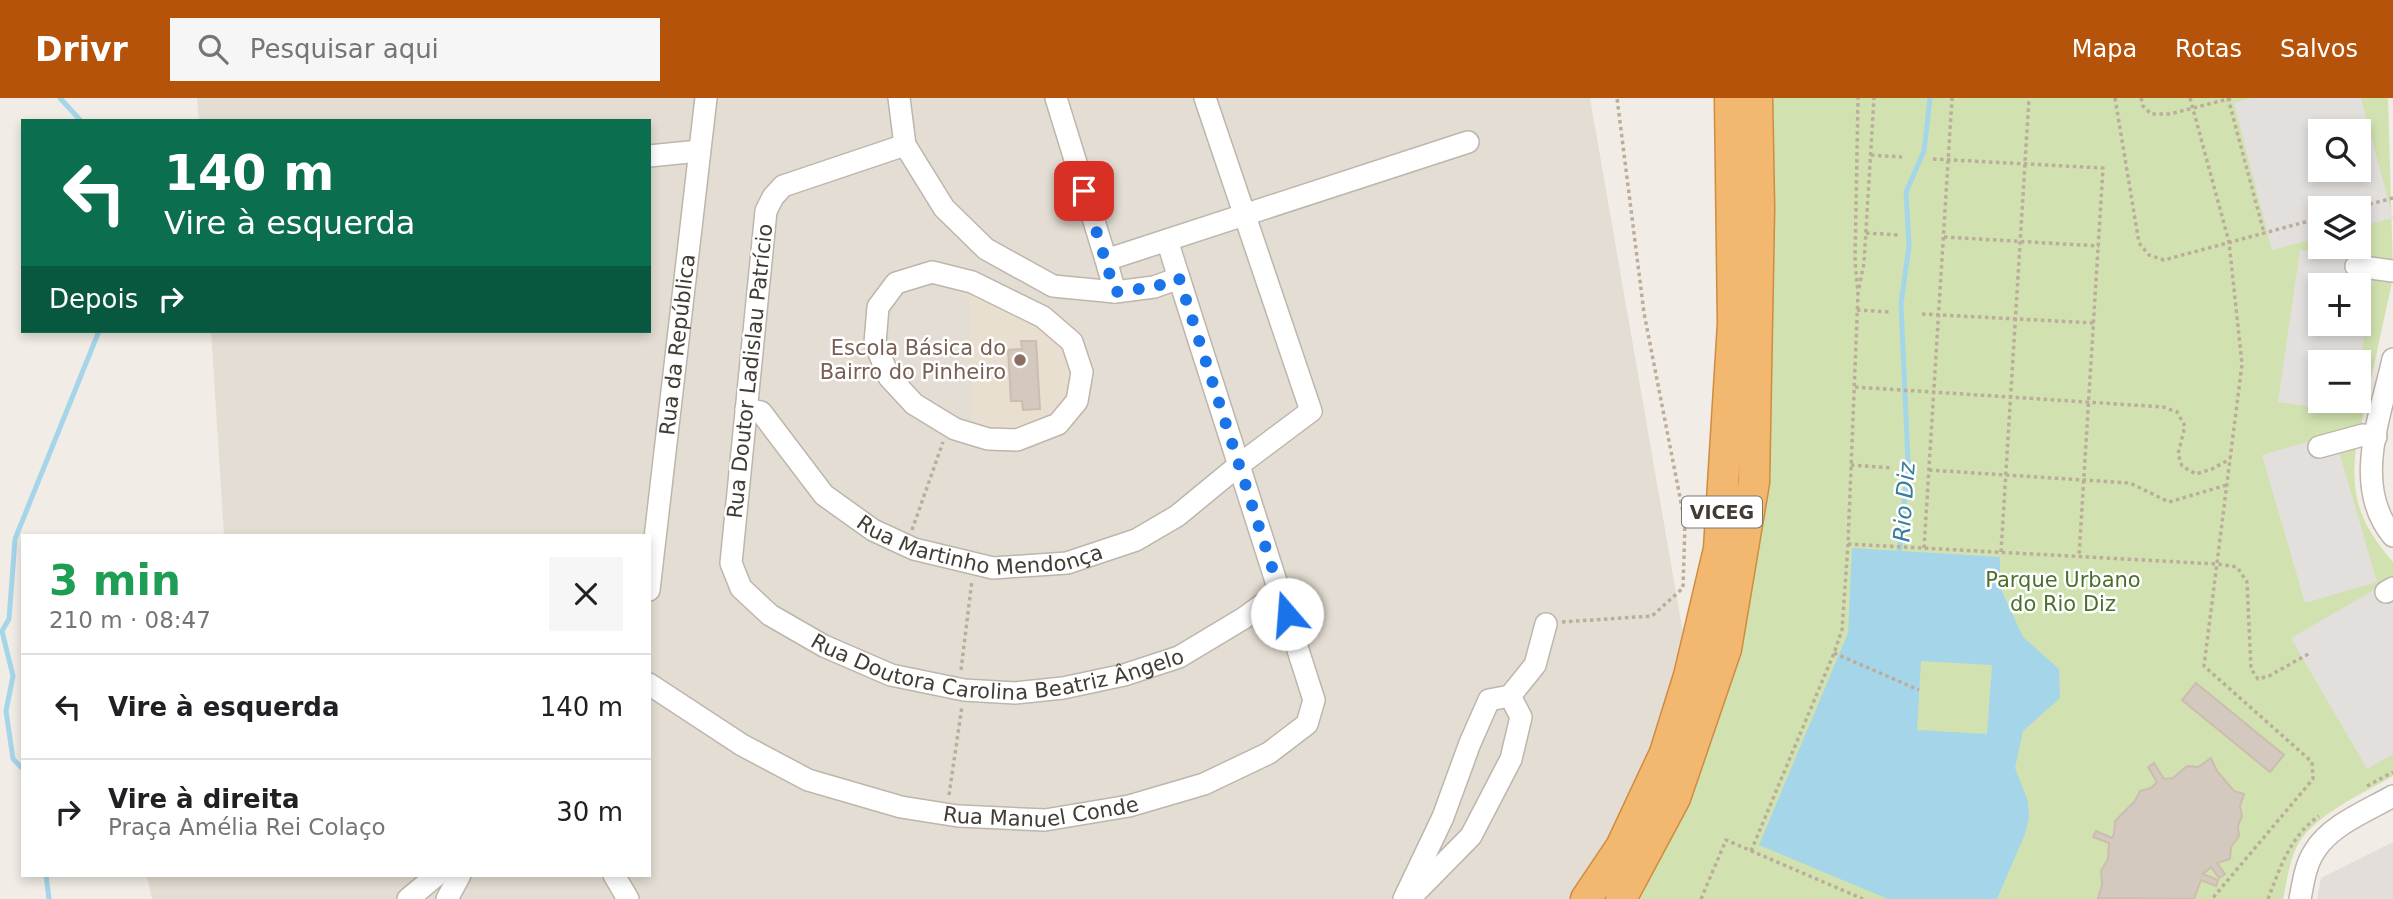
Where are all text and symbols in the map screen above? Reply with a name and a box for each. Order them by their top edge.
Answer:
search box [170,18,660,81]
text: Drivr [35,30,128,69]
icon: search [194,30,232,68]
text: Pesquisar aqui [250,34,439,64]
text: Mapa [2072,35,2137,63]
text: Rotas [2175,35,2242,63]
text: Salvos [2280,35,2358,63]
map controls [2308,119,2371,413]
button: search [2308,119,2371,182]
text: 140 m [164,145,334,202]
icon: left [49,147,140,238]
pin [1054,161,1114,221]
icon: arrive [1065,172,1103,210]
button: layers [2308,196,2371,259]
text: Vire à esquerda [164,204,415,242]
street label: Rua Doutor Ladislau Patrício [723,223,777,519]
street label: Rua da República [655,253,700,436]
button: + [2308,273,2371,336]
icon: right [152,280,190,318]
text: Depois [49,284,138,314]
place label: Escola Básica do Bairro do Pinheiro [820,336,1006,384]
button: − [2308,350,2371,413]
marker: Escola Básica do Bairro do Pinheiro [1012,352,1028,368]
water label: Rio Diz [1888,460,1920,543]
road number: VICEG [1682,496,1762,528]
street label: Rua Martinho Mendonça [852,510,1106,580]
text: 3 min [49,556,181,605]
button: close [549,557,623,631]
park label: Parque Urbano do Rio Diz [1985,568,2141,616]
position arrow [1250,577,1324,651]
text: 210 m · 08:47 [49,607,211,633]
street label: Rua Doutora Carolina Beatriz Ângelo [804,623,1190,661]
text: Rua Doutora Carolina Beatriz Ângelo [807,629,1187,705]
icon: left [49,688,87,726]
text: Vire à esquerda [108,692,340,722]
text: 140 m [540,692,623,722]
text: Vire à direita [108,784,300,814]
street label: Rua Manuel Conde [941,792,1142,832]
icon: right [49,793,87,831]
text: 30 m [556,797,623,827]
text: Praça Amélia Rei Colaço [108,814,386,840]

